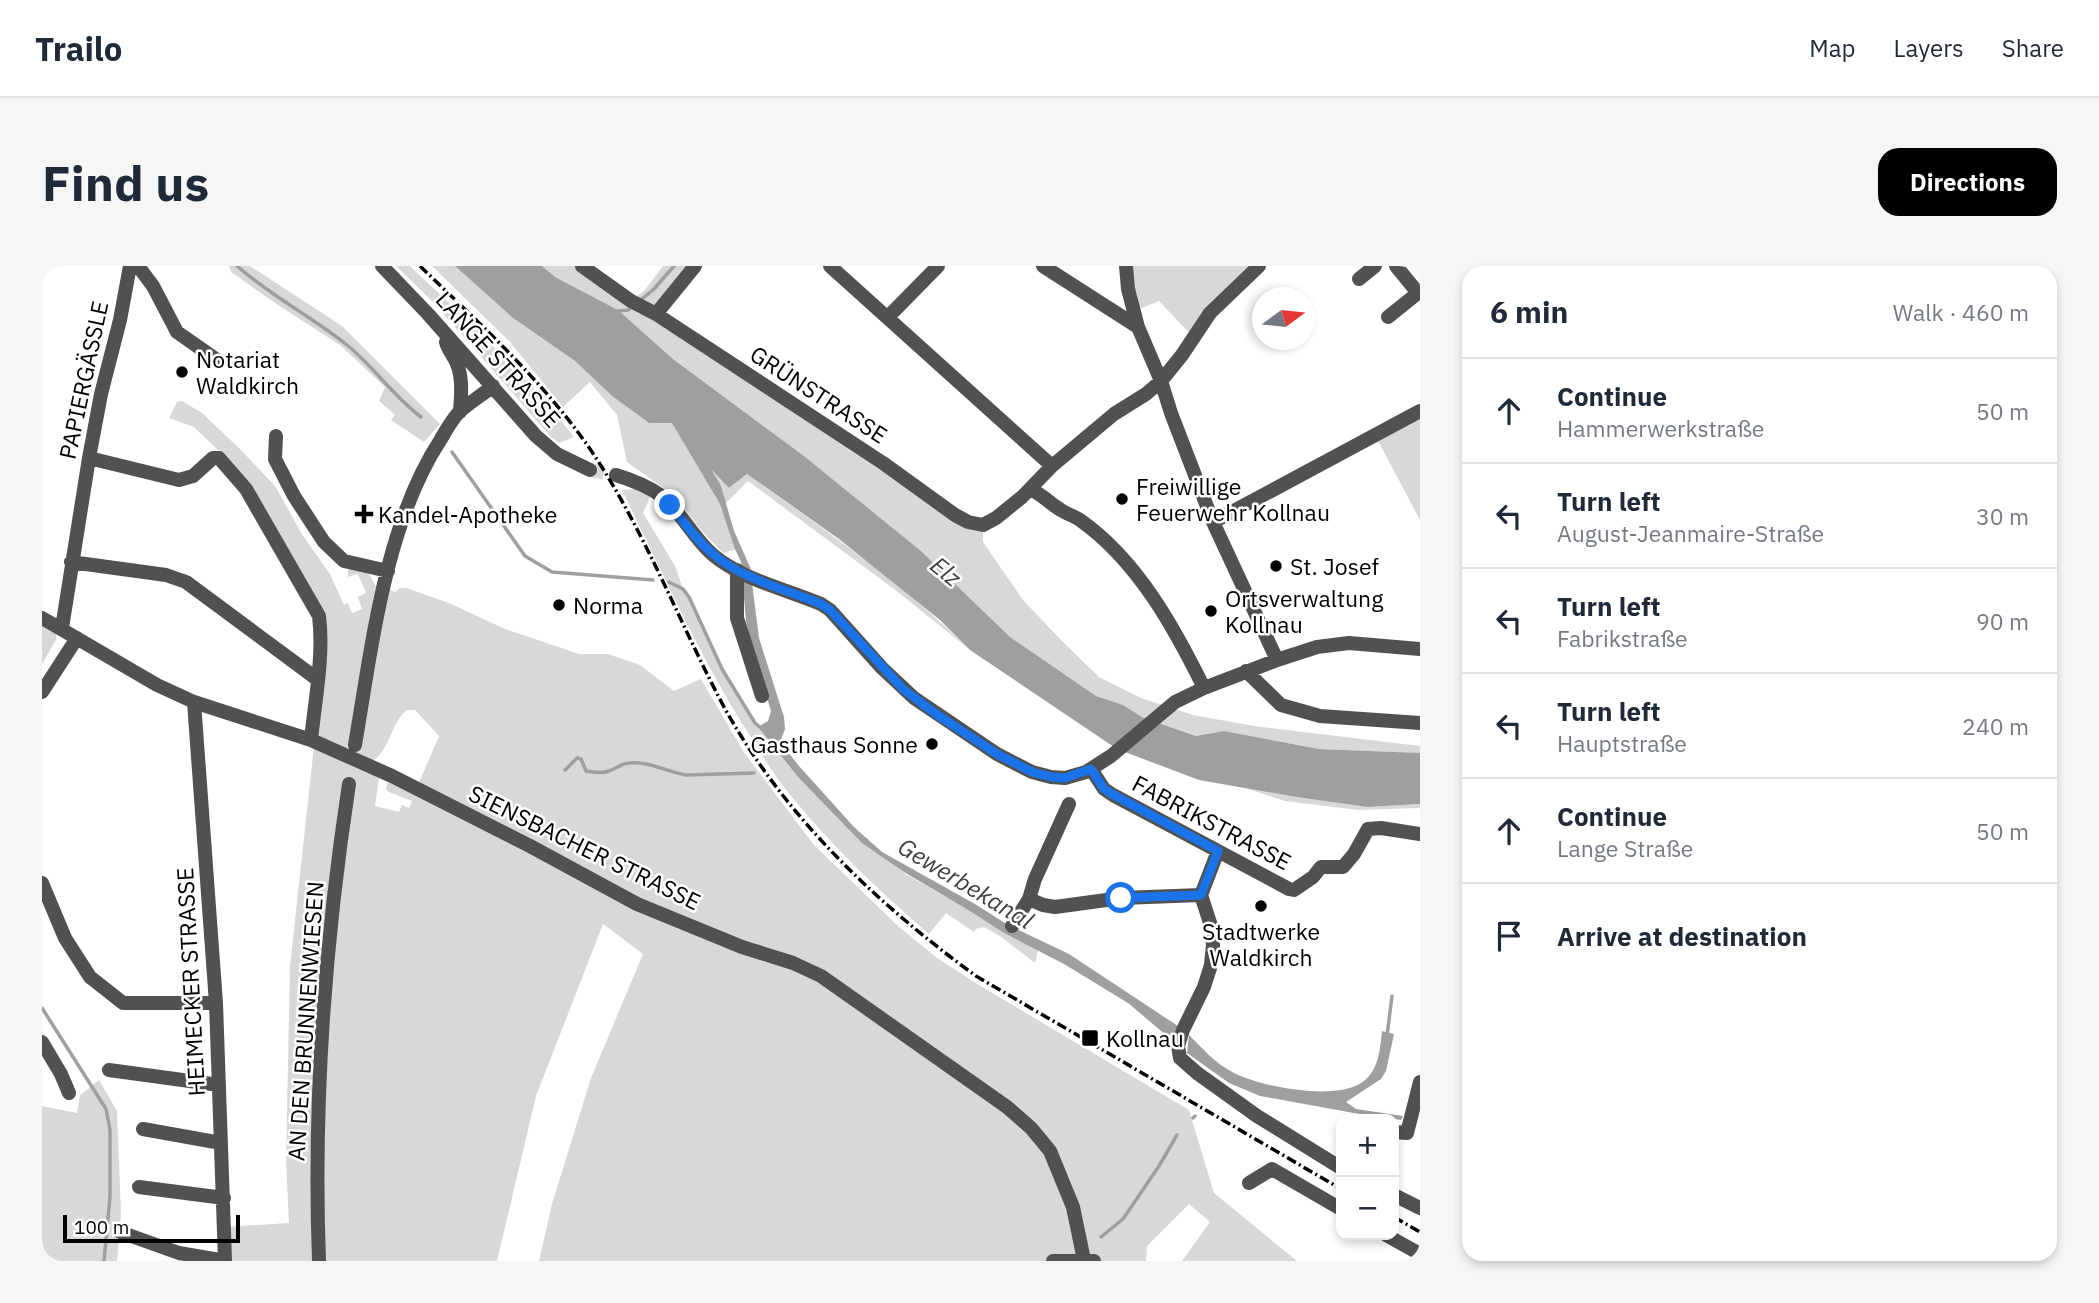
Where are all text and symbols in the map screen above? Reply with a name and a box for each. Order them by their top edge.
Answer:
text: Trailo [35,27,122,70]
text: Map [1809,32,1856,64]
text: Layers [1894,32,1964,64]
text: Share [2002,32,2064,64]
button: Directions [1878,148,2057,216]
text: Find us [42,151,209,214]
street label: LANGE STRASSE [430,285,568,433]
north arrow [1252,287,1315,350]
text: 6 min [1490,292,1568,331]
text: Walk · 460 m [1893,297,2029,327]
street label: PAPIERGÄSSLE [52,298,114,462]
street label: GRÜNSTRASSE [745,338,893,450]
place label: Notariat Waldkirch [196,344,299,400]
marker: Notariat Waldkirch [174,364,190,380]
text: Continue [1557,379,1667,413]
icon: ahead [1490,392,1528,430]
text: 50 m [1976,396,2029,426]
text: Hammerwerkstraße [1557,413,1764,443]
place label: Freiwillige Feuerwehr Kollnau [1136,471,1330,527]
text: Turn left [1557,484,1660,518]
route end [654,489,685,520]
marker: Freiwillige Feuerwehr Kollnau [1114,491,1130,507]
icon: left [1490,497,1528,535]
place label: Kandel-Apotheke [378,499,557,529]
text: 30 m [1976,501,2029,531]
marker: Kandel-Apotheke [356,506,372,522]
text: August-Jeanmaire-Straße [1557,518,1824,548]
water label: Elz [924,549,968,593]
place label: St. Josef [1290,551,1379,581]
marker: St. Josef [1268,558,1284,574]
place label: Ortsverwaltung Kollnau [1225,583,1383,639]
text: Turn left [1557,589,1660,623]
place label: Norma [573,590,643,620]
marker: Norma [551,597,567,613]
icon: left [1490,602,1528,640]
marker: Ortsverwaltung Kollnau [1203,603,1219,619]
text: 90 m [1976,606,2029,636]
text: Fabrikstraße [1557,623,1688,653]
text: Turn left [1557,694,1660,728]
icon: left [1490,707,1528,745]
text: 240 m [1962,711,2029,741]
text: Hauptstraße [1557,728,1687,758]
place label: Gasthaus Sonne [751,729,918,759]
marker: Gasthaus Sonne [924,736,940,752]
street label: FABRIKSTRASSE [1127,768,1297,876]
street label: SIENSBACHER STRASSE [464,778,706,916]
text: Continue [1557,799,1667,833]
icon: ahead [1490,812,1528,850]
text: 50 m [1976,816,2029,846]
water label: Gewerbekanal [892,830,1040,936]
text: Lange Straße [1557,833,1693,863]
street label: HEIMECKER STRASSE [169,867,211,1097]
street label: AN DEN BRUNNENWIESEN [280,880,330,1162]
route start [1105,882,1136,913]
marker: Stadtwerke Waldkirch [1253,898,1269,914]
place label: Stadtwerke Waldkirch [1202,916,1320,972]
icon: arrive [1490,917,1528,955]
text: Arrive at destination [1557,919,1807,953]
place label: Kollnau [1106,1023,1184,1053]
marker: Kollnau [1080,1028,1100,1048]
map controls [1336,1114,1399,1240]
button: + [1336,1114,1399,1177]
button: − [1336,1177,1399,1240]
scale bar [63,1212,240,1244]
text: 100 m [74,1215,129,1239]

